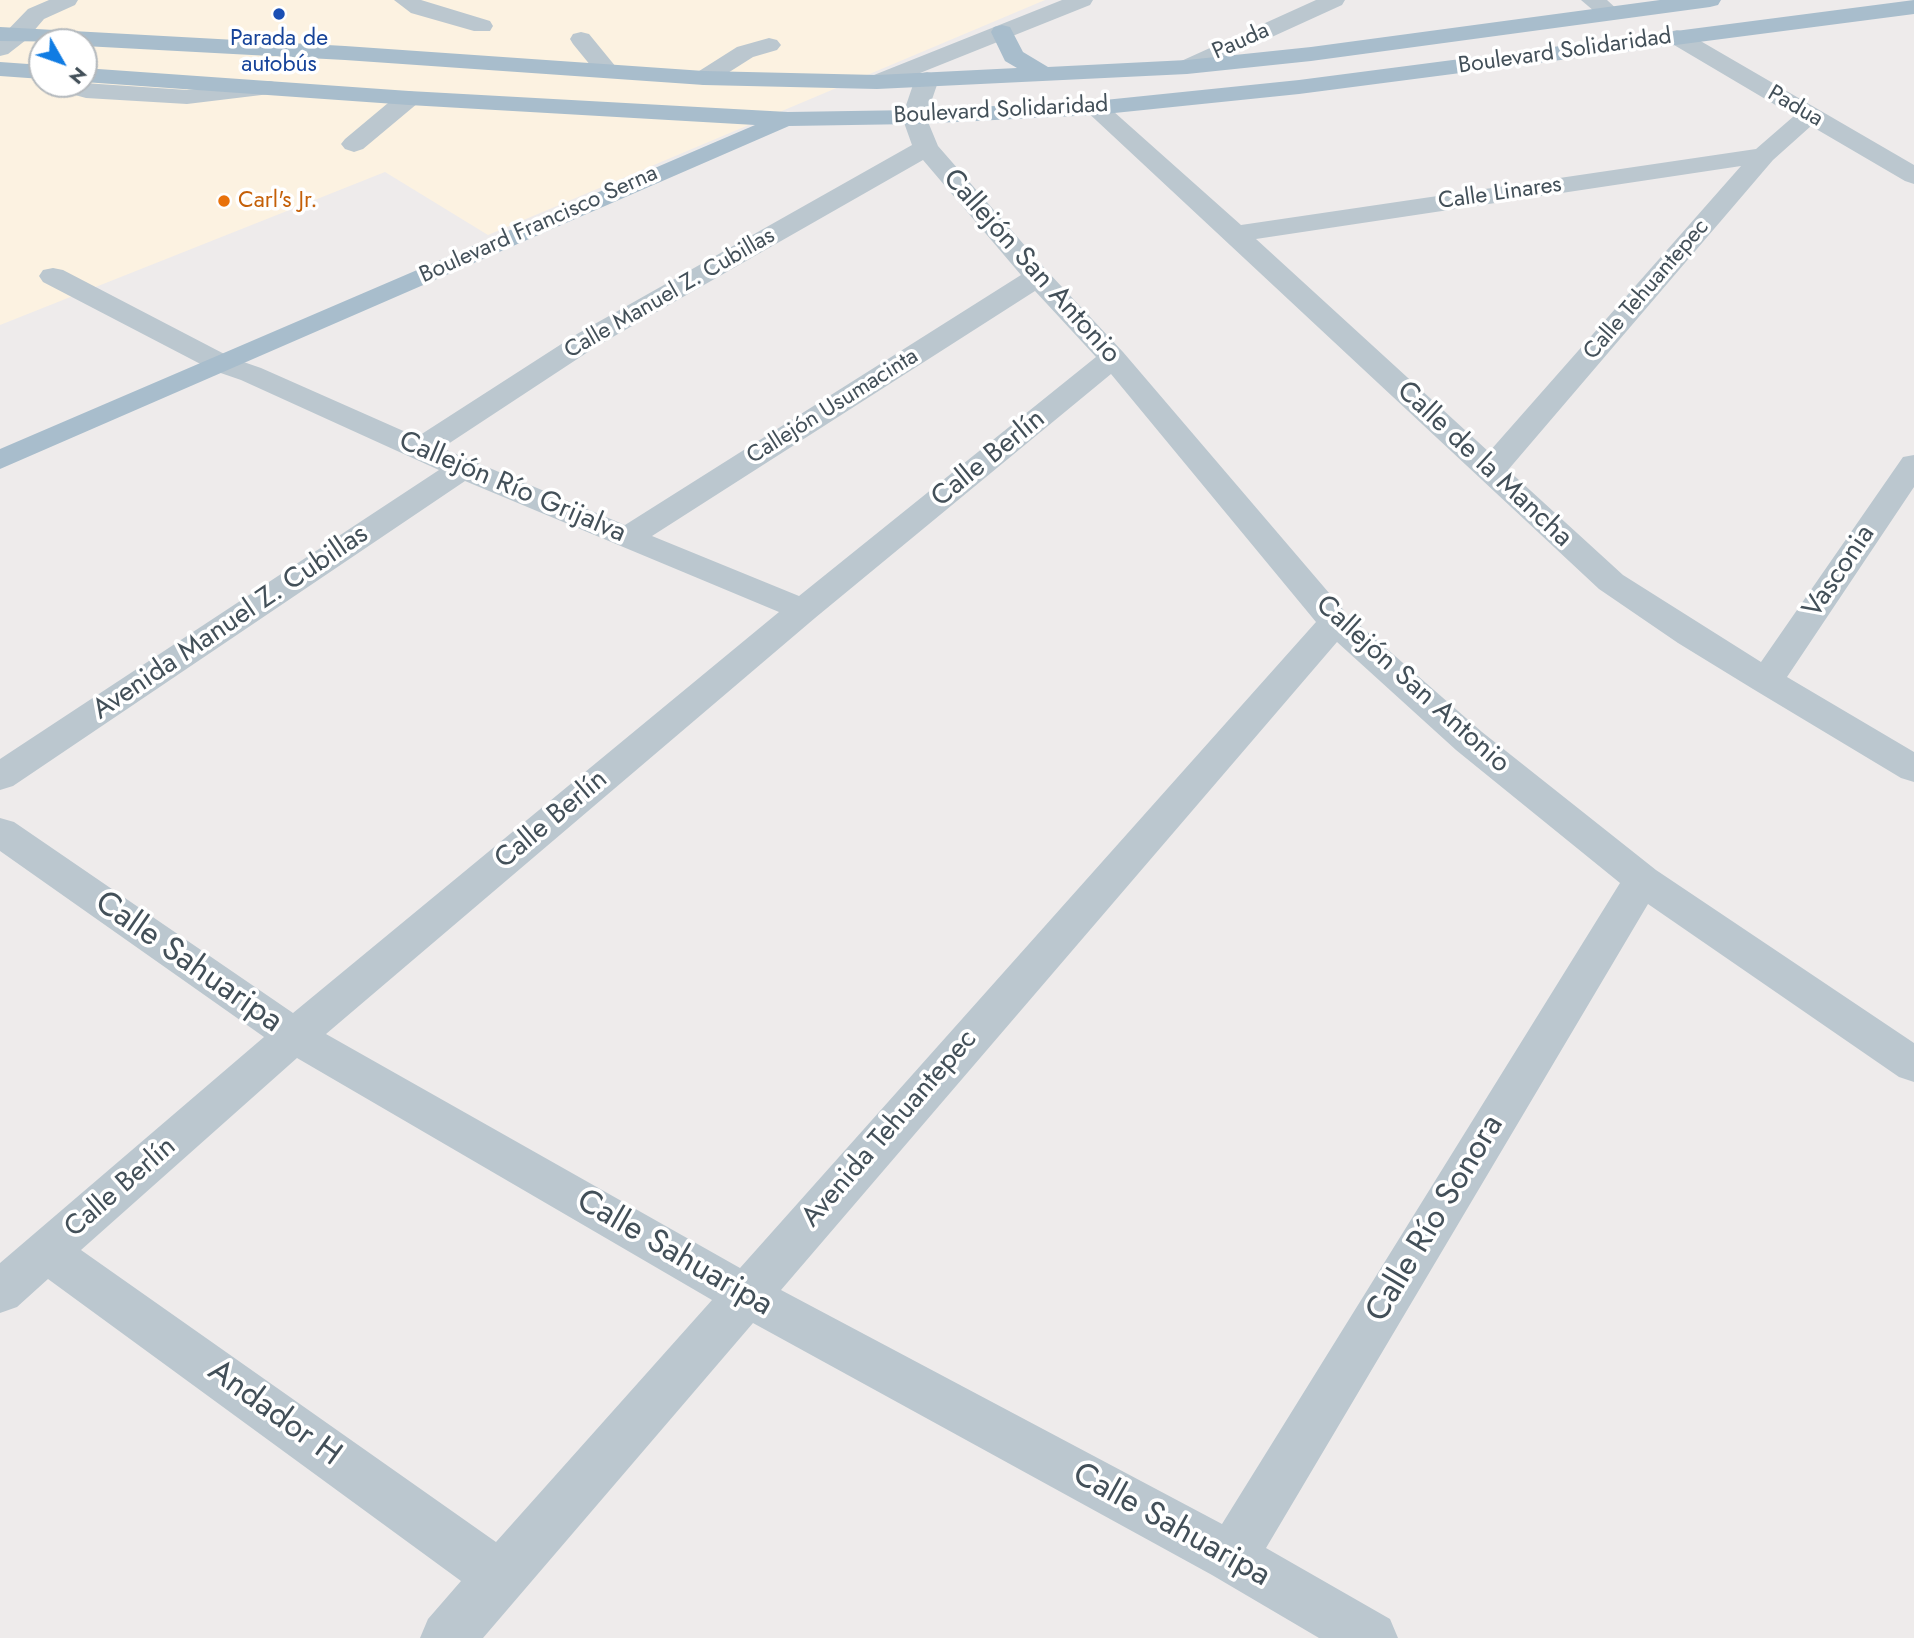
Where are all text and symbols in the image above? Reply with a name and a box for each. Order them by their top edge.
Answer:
marker: Parada de autobús [271,6,287,22]
street label: Pauda [1208,17,1274,67]
street label: Boulevard Solidaridad [1457,23,1673,81]
place label: Parada de autobús [230,25,328,79]
north arrow [28,28,98,98]
text: N [63,61,93,90]
street label: Padua [1762,80,1828,134]
street label: Boulevard Solidaridad [893,92,1109,130]
street label: Boulevard Francisco Serna [416,160,662,290]
street label: Callejón San Antonio [935,163,1127,371]
street label: Calle Linares [1437,172,1563,216]
place label: Carl's Jr. [238,187,317,215]
marker: Carl's Jr. [216,193,232,209]
street label: Calle Tehuantepec [1579,214,1715,366]
street label: Calle Manuel Z. Cubillas [560,223,780,365]
street label: Callejón Usumacinta [742,343,924,471]
street label: Calle de la Mancha [1389,375,1579,555]
street label: Calle Berlín [925,403,1053,515]
street label: Callejón Río Grijalva [393,425,631,551]
street label: Avenida Manuel Z. Cubillas [87,518,375,728]
street label: Vasconia [1797,519,1883,625]
street label: Callejón San Antonio [1308,589,1516,781]
street label: Calle Berlín [489,763,615,877]
street label: Calle Sahuaripa [87,884,289,1042]
street label: Avenida Tehuantepec [795,1024,985,1234]
street label: Calle Río Sonora [1359,1108,1513,1330]
street label: Calle Berlín [59,1131,183,1245]
street label: Calle Sahuaripa [569,1182,779,1326]
street label: Andador H [199,1352,349,1476]
street label: Calle Sahuaripa [1065,1455,1277,1597]

